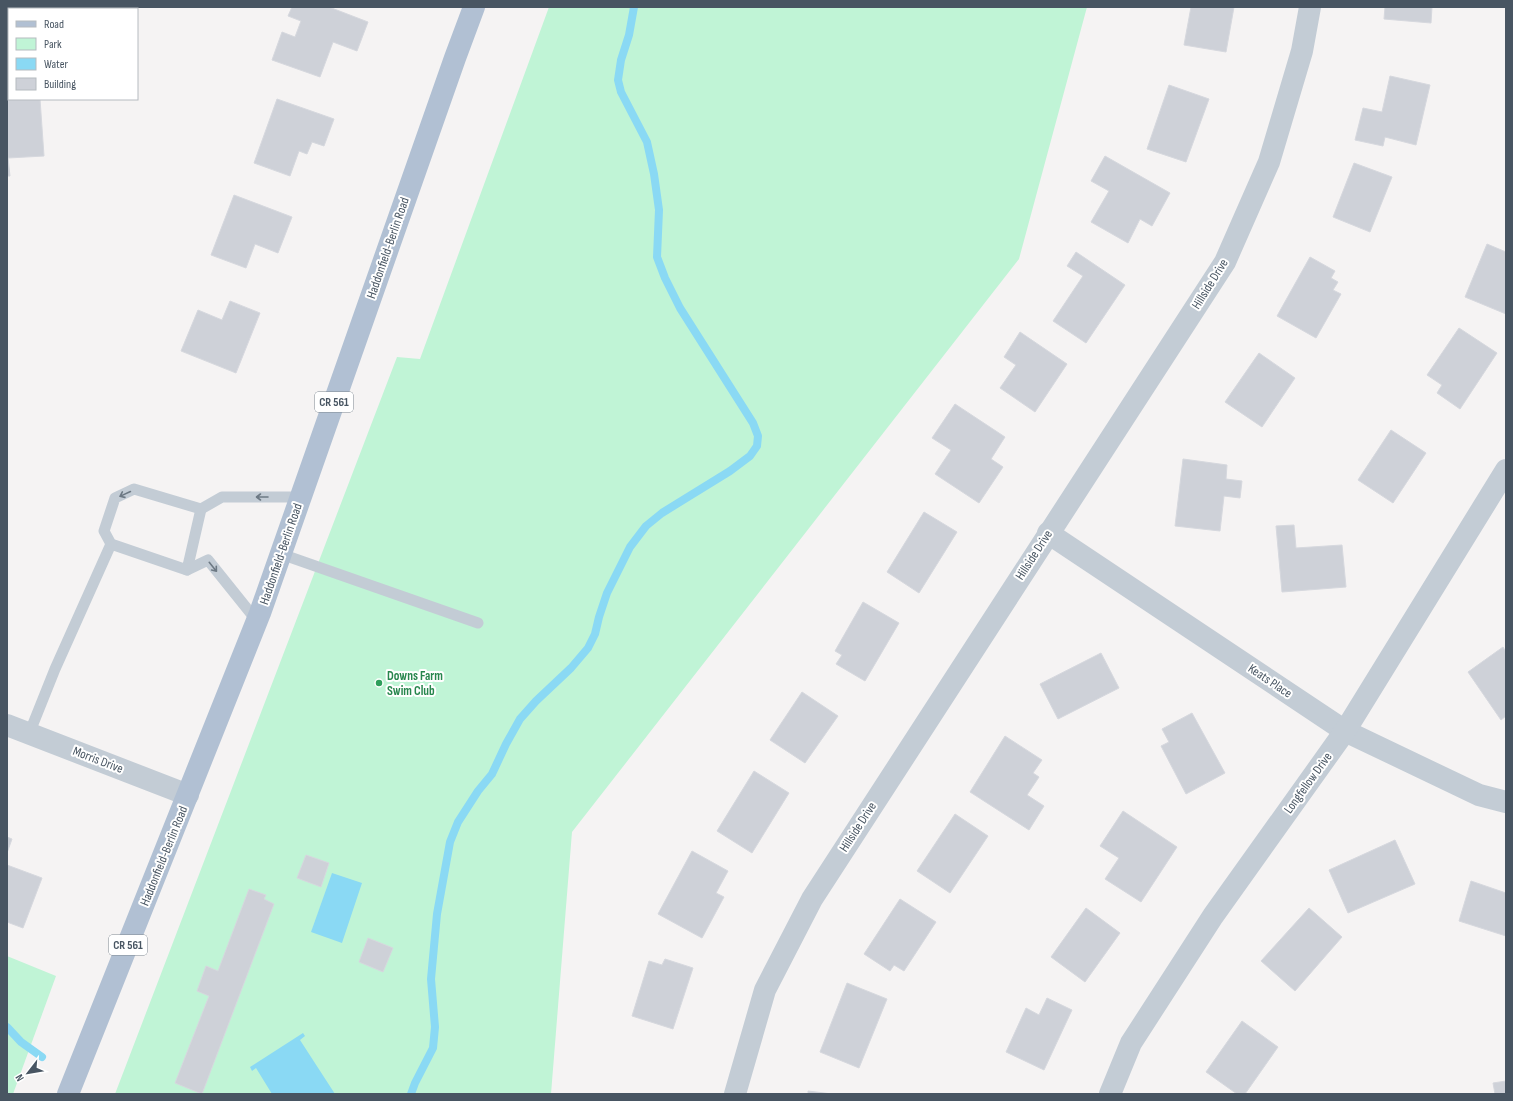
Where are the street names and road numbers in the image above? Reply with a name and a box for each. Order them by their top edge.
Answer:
street label: Haddonfield-Berlin Road [363,195,413,301]
street label: Hillside Drive [1188,256,1232,312]
road number: CR 561 [315,392,353,412]
street label: Haddonfield-Berlin Road [256,501,306,607]
street label: Hillside Drive [1012,527,1056,583]
street label: Keats Place [1245,660,1295,702]
street label: Morris Drive [71,743,125,777]
street label: Longfellow Drive [1280,749,1336,817]
street label: Hillside Drive [836,799,880,855]
street label: Haddonfield-Berlin Road [137,804,191,908]
road number: CR 561 [109,935,147,955]

